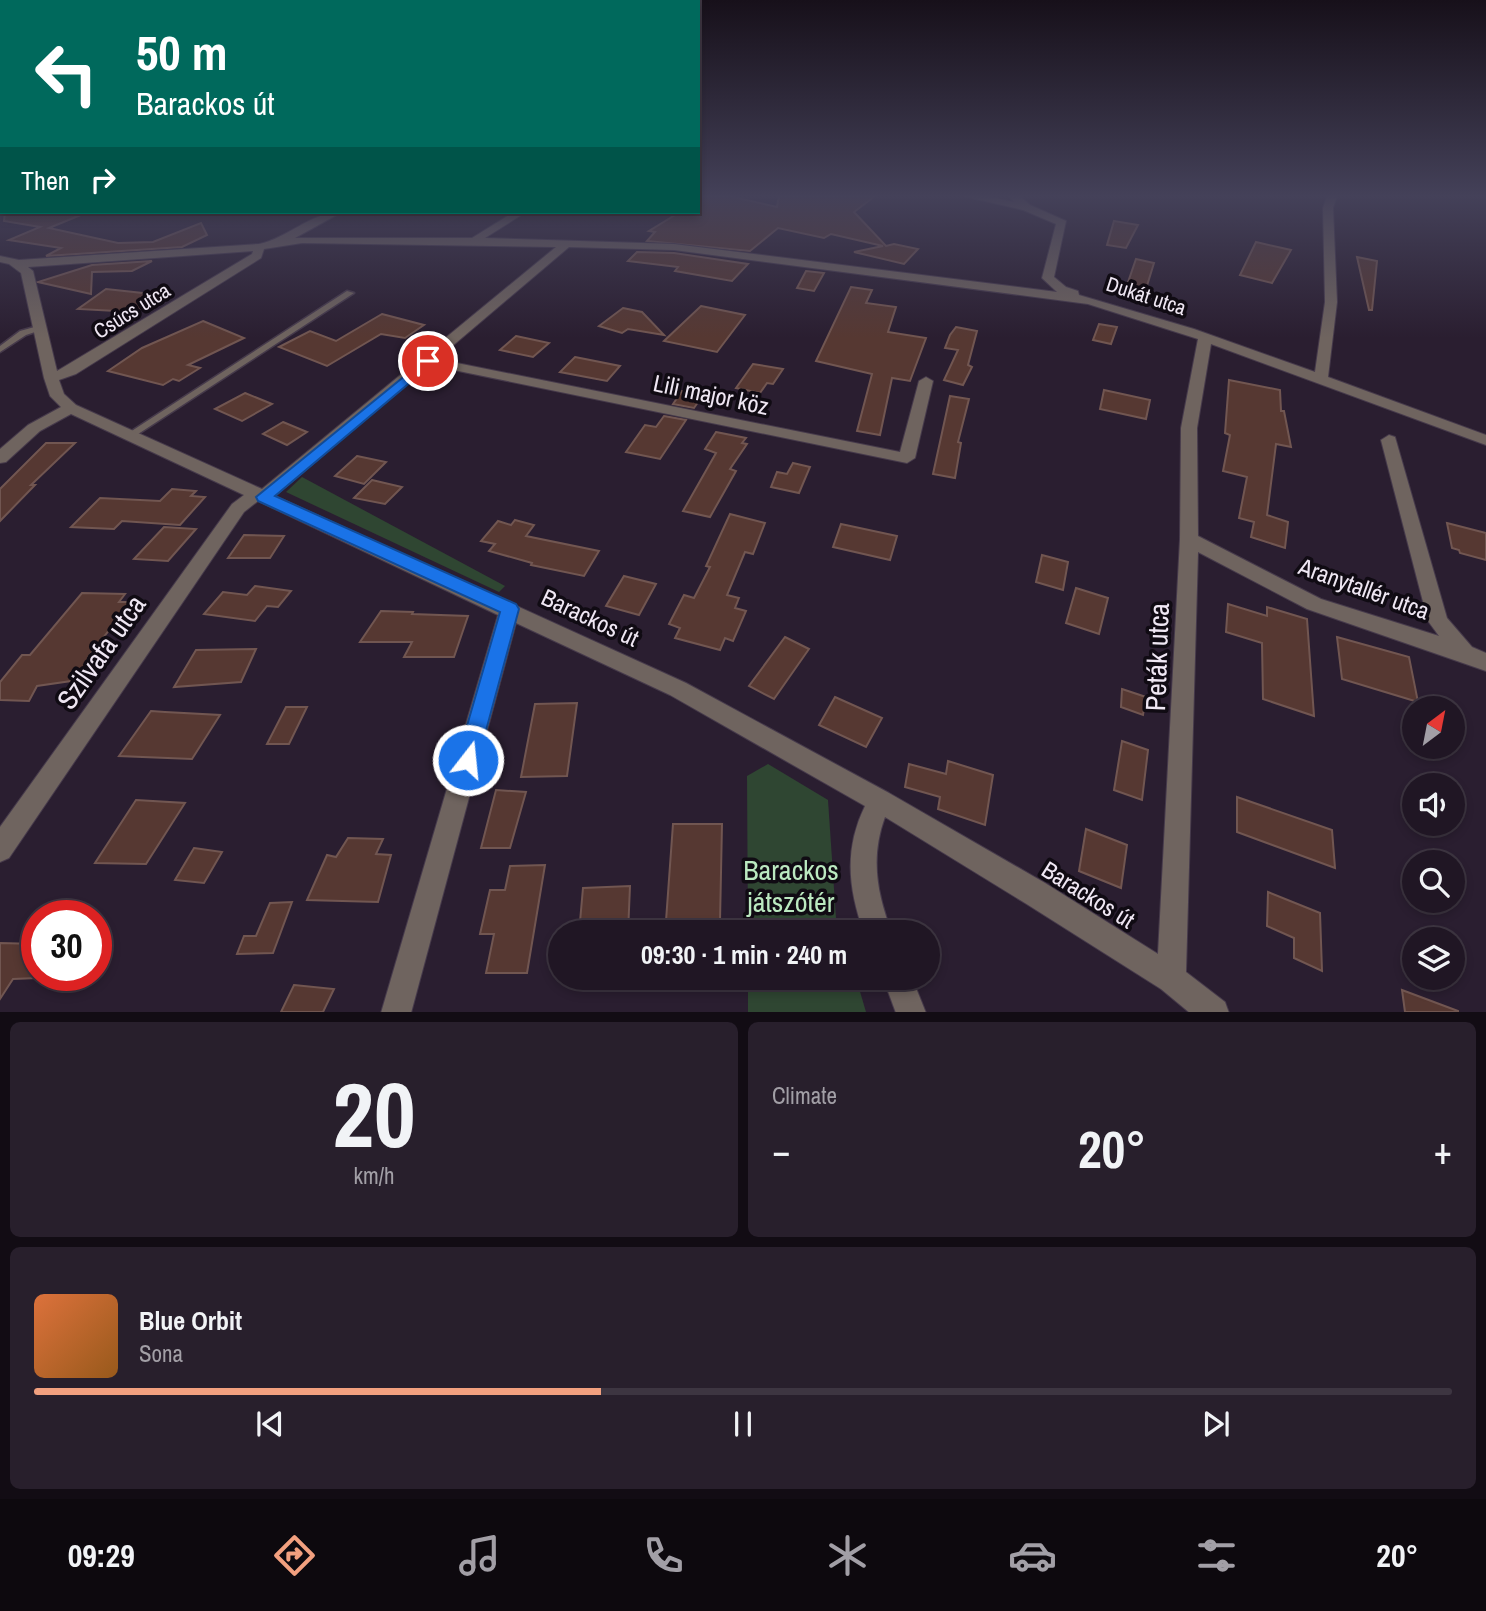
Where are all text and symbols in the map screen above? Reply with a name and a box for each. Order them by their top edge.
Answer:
text: 50 m [136,19,228,85]
icon: left [21,28,112,119]
text: Barackos út [136,82,275,125]
icon: right [84,161,122,199]
text: Then [21,163,70,198]
street label: Dukát utca [1103,269,1190,322]
street label: Csúcs utca [88,275,176,345]
pin [398,331,458,391]
icon: arrive [409,342,447,380]
street label: Lili major köz [651,366,772,422]
street label: Aranytallér utca [1294,549,1434,626]
street label: Barackos út [537,581,645,654]
street label: Szilvafa utca [48,587,154,717]
street label: Peták utca [1136,602,1178,712]
north arrow [1402,696,1465,760]
map controls [1402,696,1465,990]
position arrow [431,723,505,797]
button: sound [1402,773,1465,836]
button: search [1402,850,1465,913]
park label: Barackos játszótér [743,851,839,921]
street label: Barackos út [1036,853,1142,936]
speed limit sign: 30 [21,900,112,991]
button: layers [1402,927,1465,990]
text: 09:30 · 1 min · 240 m [641,937,847,972]
text: 20 [333,1053,416,1175]
text: Climate [772,1080,837,1111]
text: 20° [1078,1114,1146,1184]
text: − [772,1125,790,1176]
text: + [1434,1125,1452,1176]
text: km/h [354,1160,394,1191]
text: Blue Orbit [139,1303,242,1338]
text: Sona [139,1338,183,1369]
icon: previous [251,1405,289,1443]
icon: pause [724,1405,762,1443]
icon: next [1197,1405,1235,1443]
icon: directions [270,1531,319,1580]
icon: music [455,1531,504,1580]
icon: phone [639,1531,688,1580]
icon: climate [823,1531,872,1580]
icon: car [1008,1531,1057,1580]
icon: filters [1192,1531,1241,1580]
text: 09:29 [68,1534,135,1577]
text: 20° [1376,1534,1418,1577]

